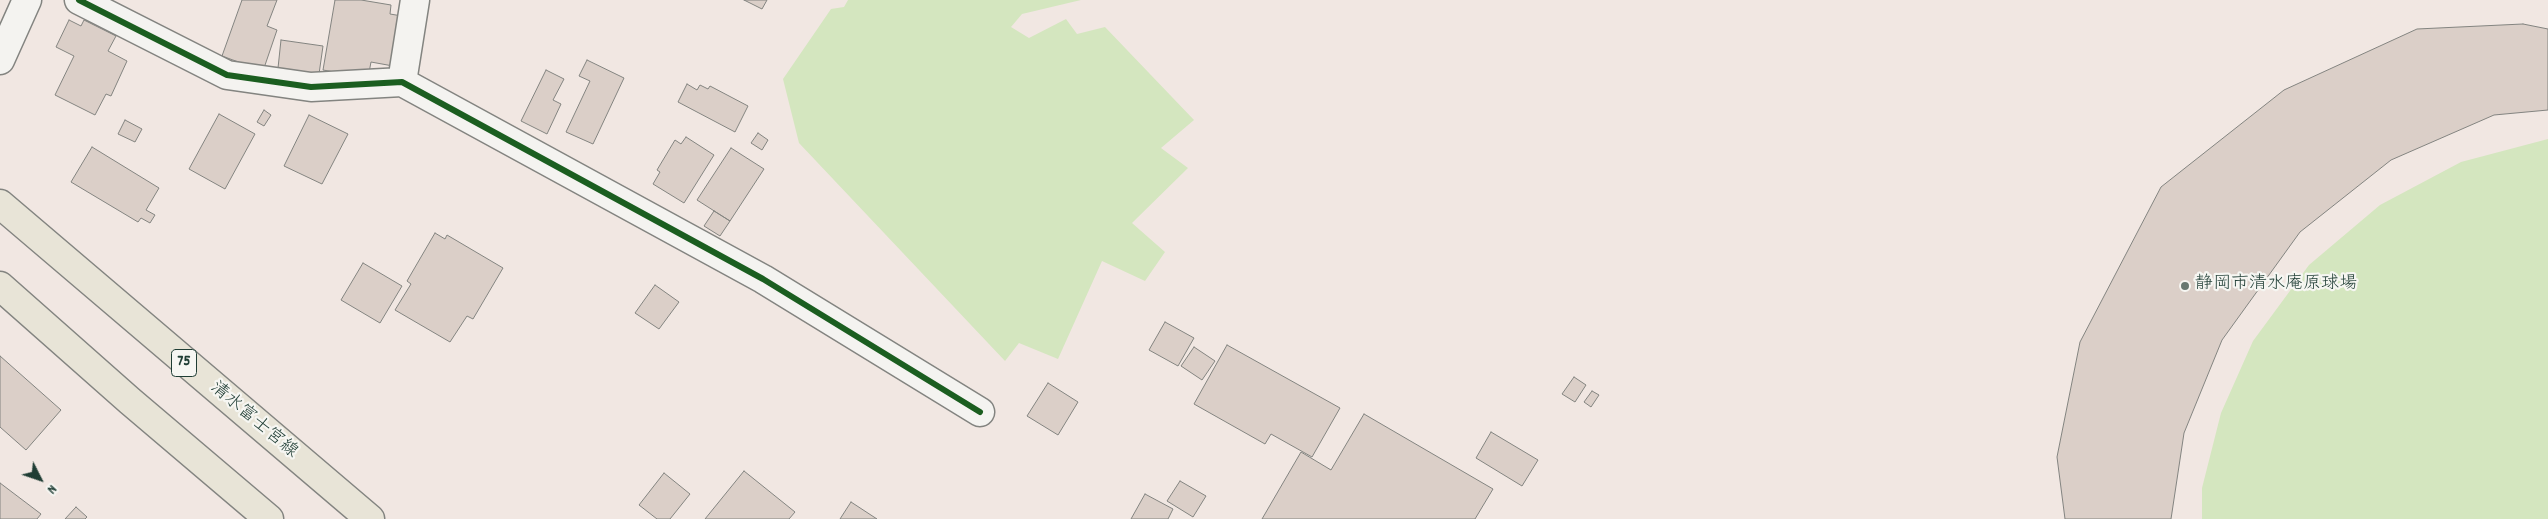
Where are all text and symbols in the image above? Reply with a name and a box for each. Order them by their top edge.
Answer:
place label: 静岡市清水庵原球場 [2195,275,2357,297]
marker: 静岡市清水庵原球場 [2179,280,2191,292]
road number: 75 [172,349,196,376]
street label: 清水富士宮線 [205,378,301,464]
north arrow [15,454,65,504]
text: N [42,480,61,498]

